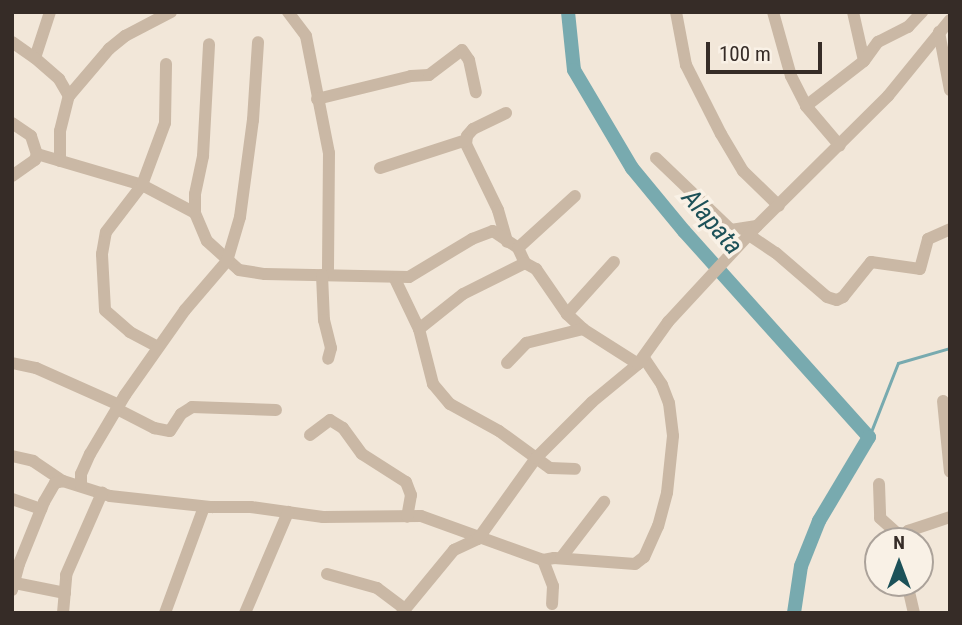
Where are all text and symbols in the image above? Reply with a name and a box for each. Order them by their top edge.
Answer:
scale bar [710,28,825,72]
text: 100 m [719,42,771,66]
water label: Alapata [675,183,749,261]
north arrow [864,527,934,597]
text: N [893,531,905,554]

